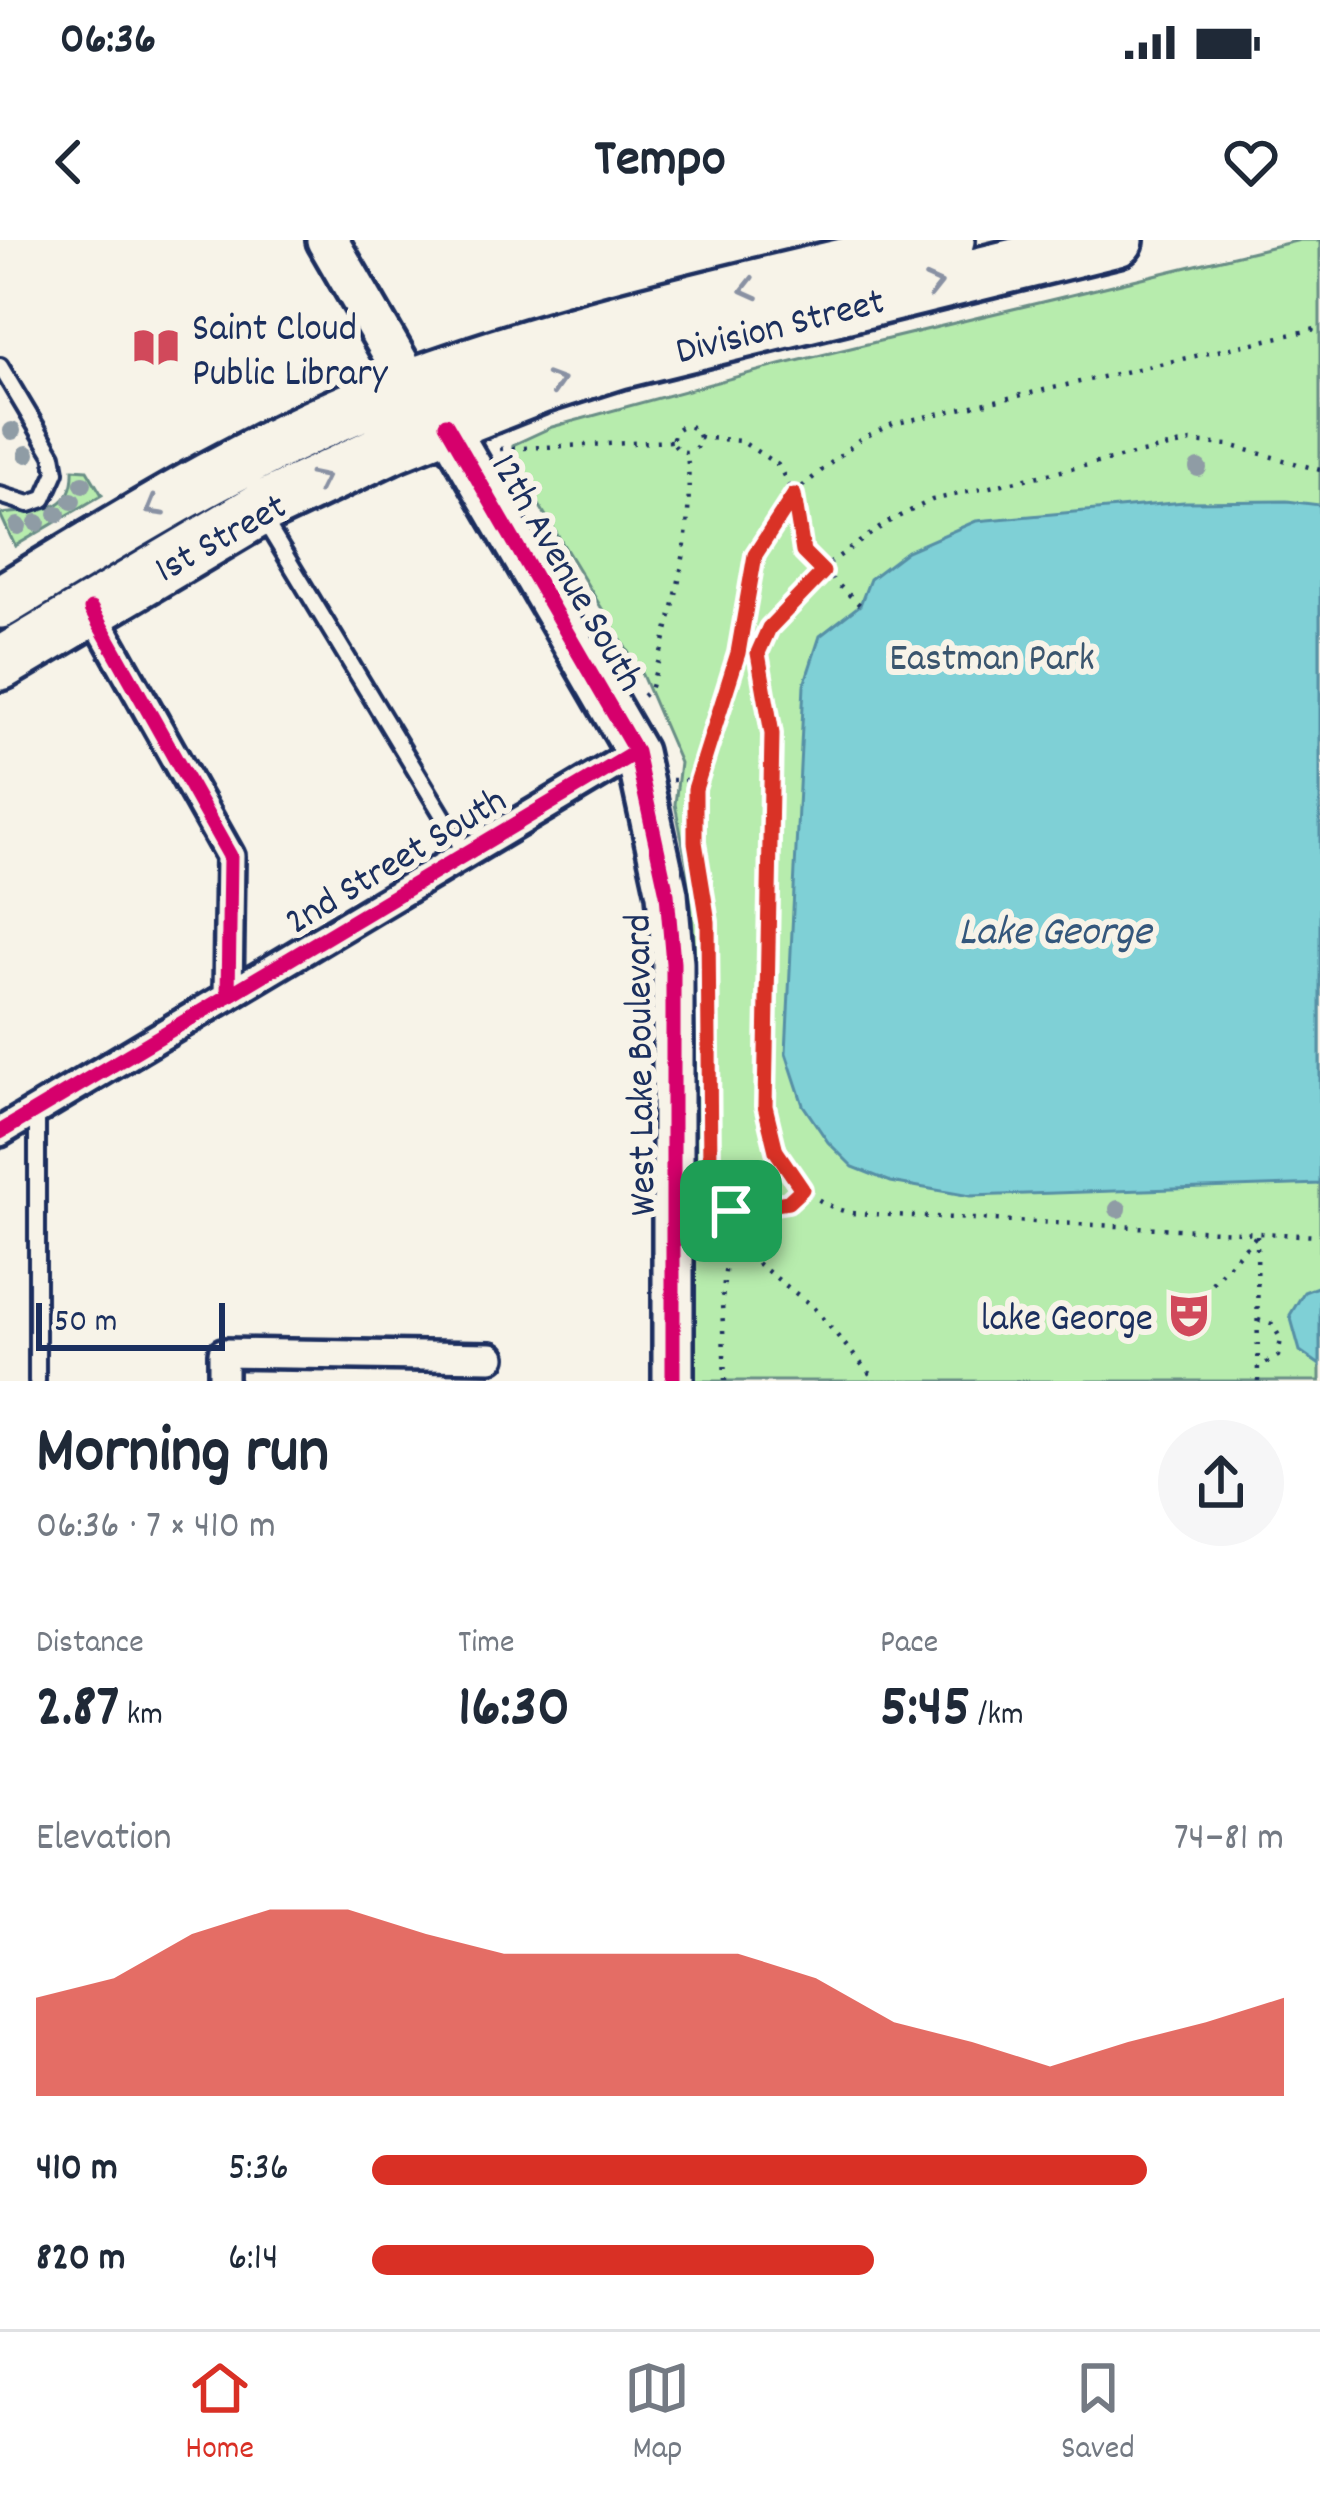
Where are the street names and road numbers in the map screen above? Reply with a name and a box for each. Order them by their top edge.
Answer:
street label: Division Street [670,277,891,382]
street label: 12th Avenue South [474,445,655,703]
street label: 1st Street [146,482,298,599]
street label: 2nd Street South [276,776,518,951]
street label: West Lake Boulevard [613,913,674,1216]

